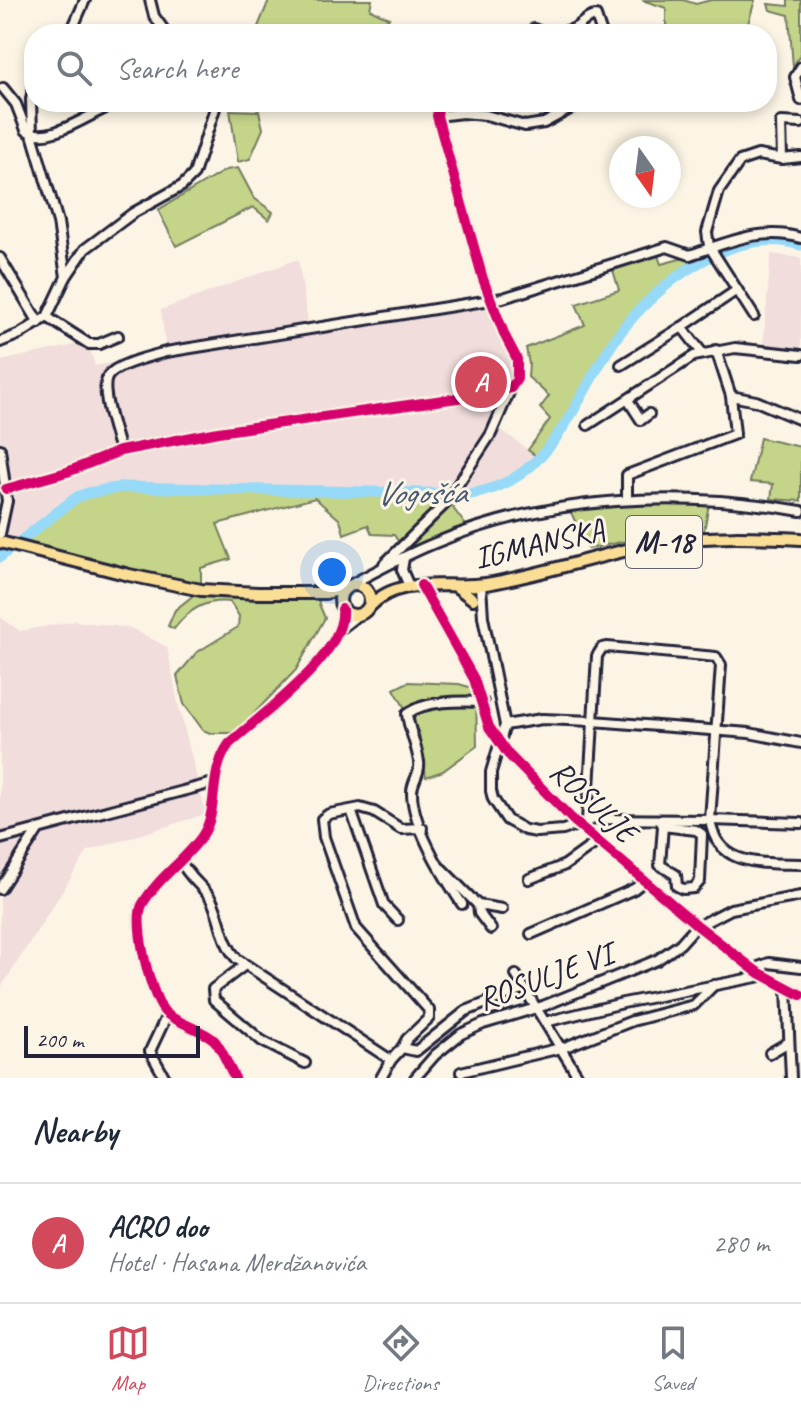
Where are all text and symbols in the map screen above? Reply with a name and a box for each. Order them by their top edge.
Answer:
search box [24,24,777,112]
icon: search [52,46,96,90]
text: Search here [116,49,238,87]
north arrow [609,136,681,208]
pin: A [455,352,507,412]
water label: Vogošća [376,470,470,515]
street label: IGMANSKA [470,508,609,578]
road number: M-18 [626,516,702,568]
your location [312,552,352,592]
street label: ROSULJE [542,751,649,855]
street label: ROSULJE VI [472,931,625,1020]
scale bar [24,1022,200,1058]
text: 200 m [36,1026,83,1054]
text: Nearby [32,1109,118,1152]
text: ACRO doo [108,1208,208,1246]
text: A [51,1227,65,1260]
text: 280 m [713,1227,769,1260]
text: Hotel · Hasana Merdžanovića [108,1246,366,1279]
tab: Map [106,1321,150,1397]
tab: Directions [362,1321,439,1397]
tab: Saved [651,1321,695,1397]

